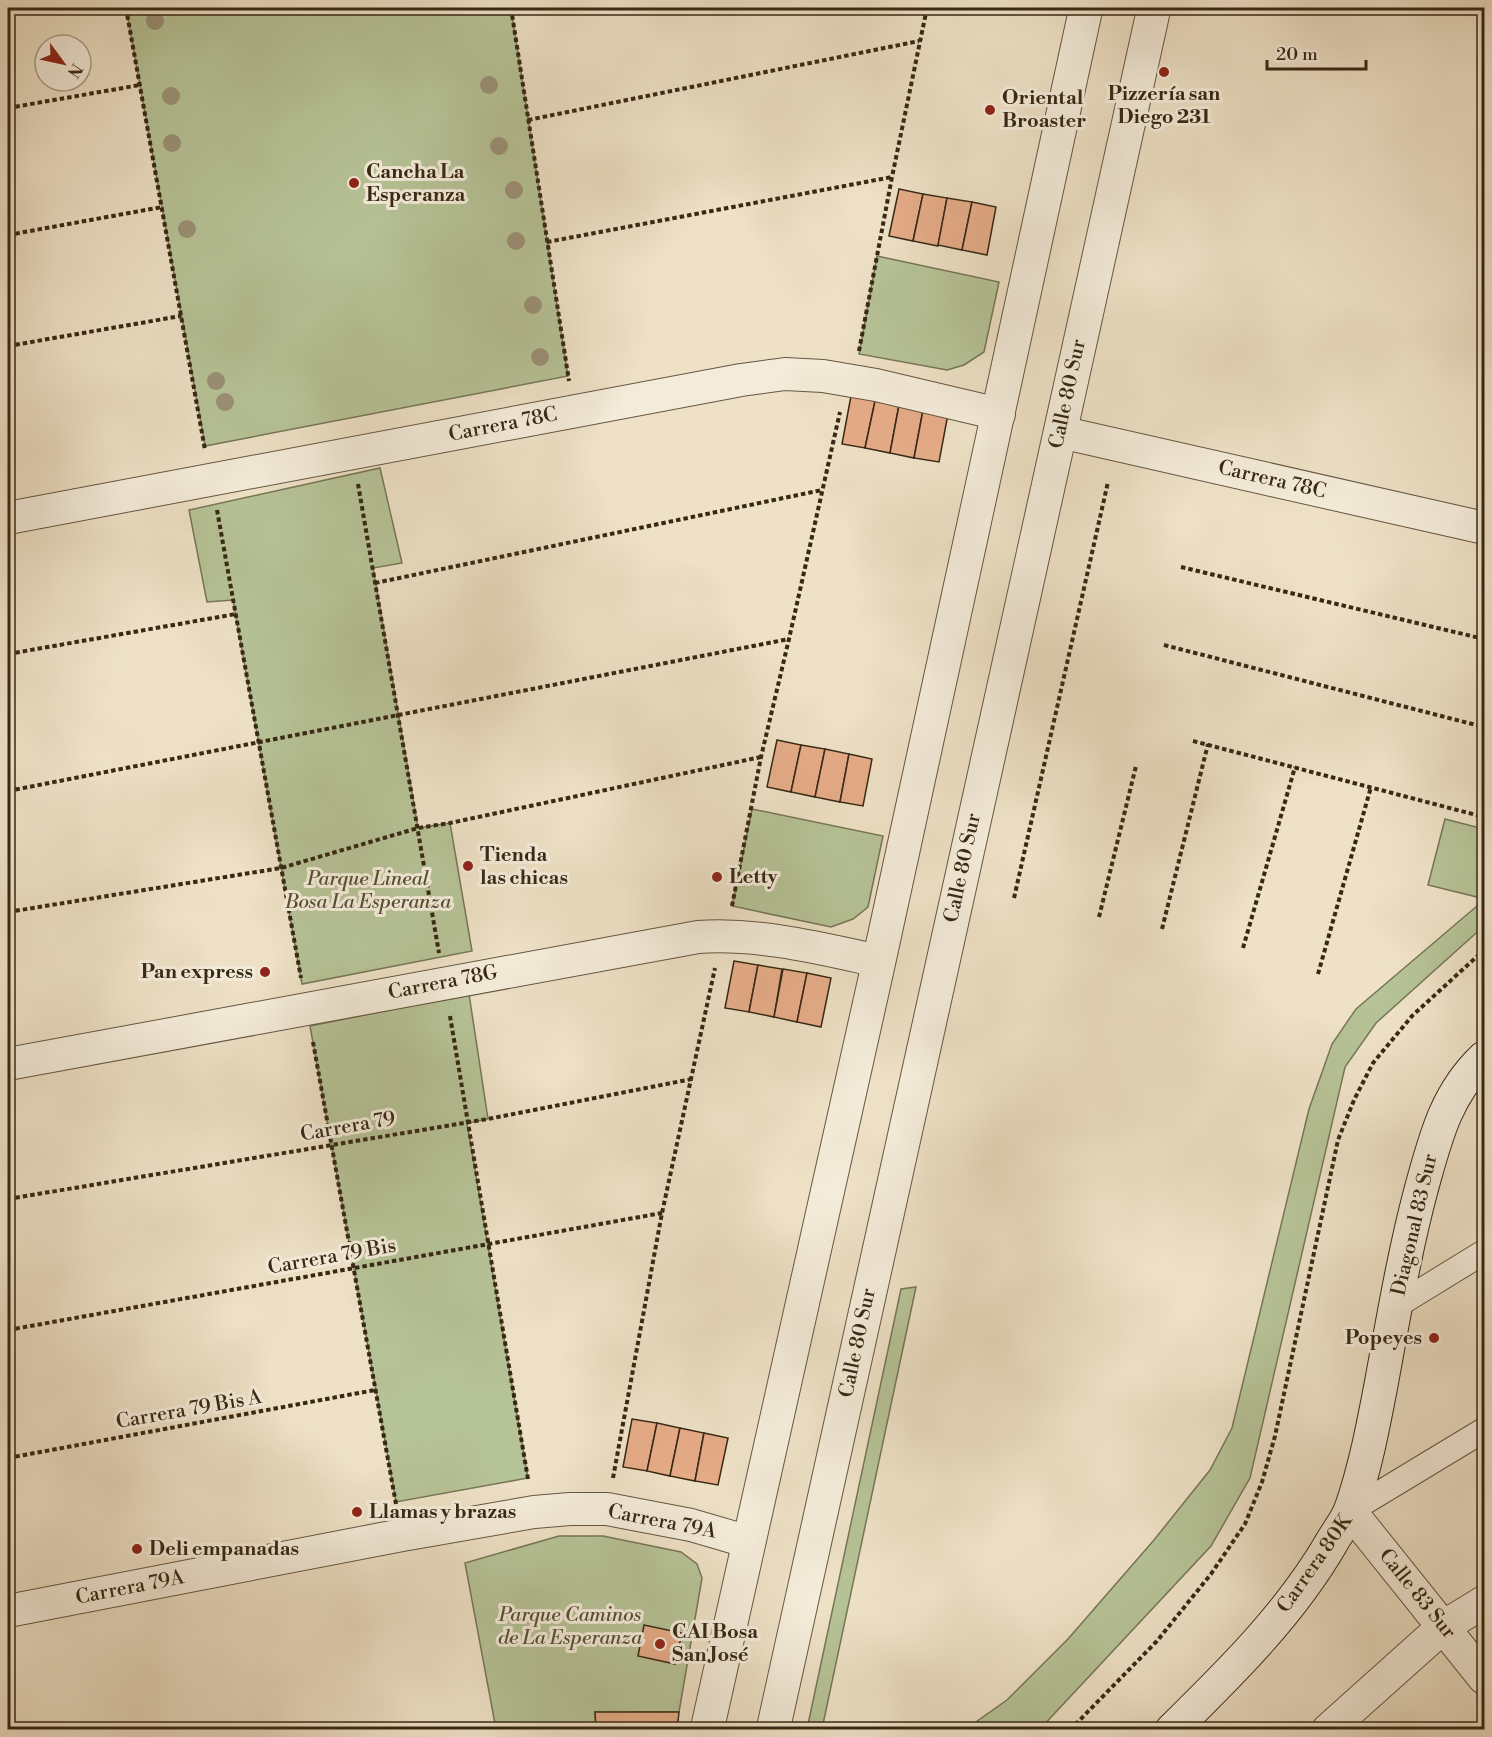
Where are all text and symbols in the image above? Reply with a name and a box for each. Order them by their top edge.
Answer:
north arrow [33,33,93,93]
scale bar [1267,33,1366,71]
text: 20 m [1276,43,1318,66]
text: N [63,60,87,82]
marker: Pizzería san Diego 231 [1157,65,1171,79]
place label: Pizzería san Diego 231 [1108,82,1221,130]
place label: Oriental Broaster [1002,86,1086,134]
marker: Oriental Broaster [983,103,997,117]
place label: Cancha La Esperanza [366,160,466,208]
marker: Cancha La Esperanza [347,176,361,190]
street label: Calle 80 Sur [1044,337,1092,451]
street label: Carrera 78C [447,402,559,448]
street label: Carrera 78C [1216,455,1328,505]
street label: Calle 80 Sur [939,811,987,925]
place label: Tienda las chicas [480,843,568,891]
marker: Tienda las chicas [461,859,475,873]
place label: Letty [729,865,779,890]
park label: Parque Lineal Bosa La Esperanza [284,867,452,915]
marker: Letty [710,870,724,884]
place label: Pan express [141,960,253,985]
street label: Carrera 78G [386,960,500,1006]
marker: Pan express [258,965,272,979]
street label: Carrera 79 [298,1106,398,1148]
street label: Diagonal 83 Sur [1387,1151,1444,1298]
street label: Carrera 79 Bis [266,1233,398,1281]
street label: Calle 80 Sur [834,1286,882,1400]
place label: Popeyes [1345,1326,1422,1351]
marker: Popeyes [1427,1331,1441,1345]
street label: Carrera 79 Bis A [114,1385,265,1435]
street label: Carrera 79A [606,1499,720,1545]
place label: Llamas y brazas [369,1500,516,1525]
marker: Llamas y brazas [350,1505,364,1519]
street label: Carrera 80K [1272,1509,1359,1618]
place label: Deli empanadas [149,1537,299,1562]
marker: Deli empanadas [130,1542,144,1556]
street label: Calle 83 Sur [1373,1544,1461,1644]
street label: Carrera 79A [74,1565,188,1611]
park label: Parque Caminos de La Esperanza [498,1603,643,1651]
place label: CAI Bosa San José [672,1620,758,1668]
marker: CAI Bosa San José [653,1637,667,1651]

